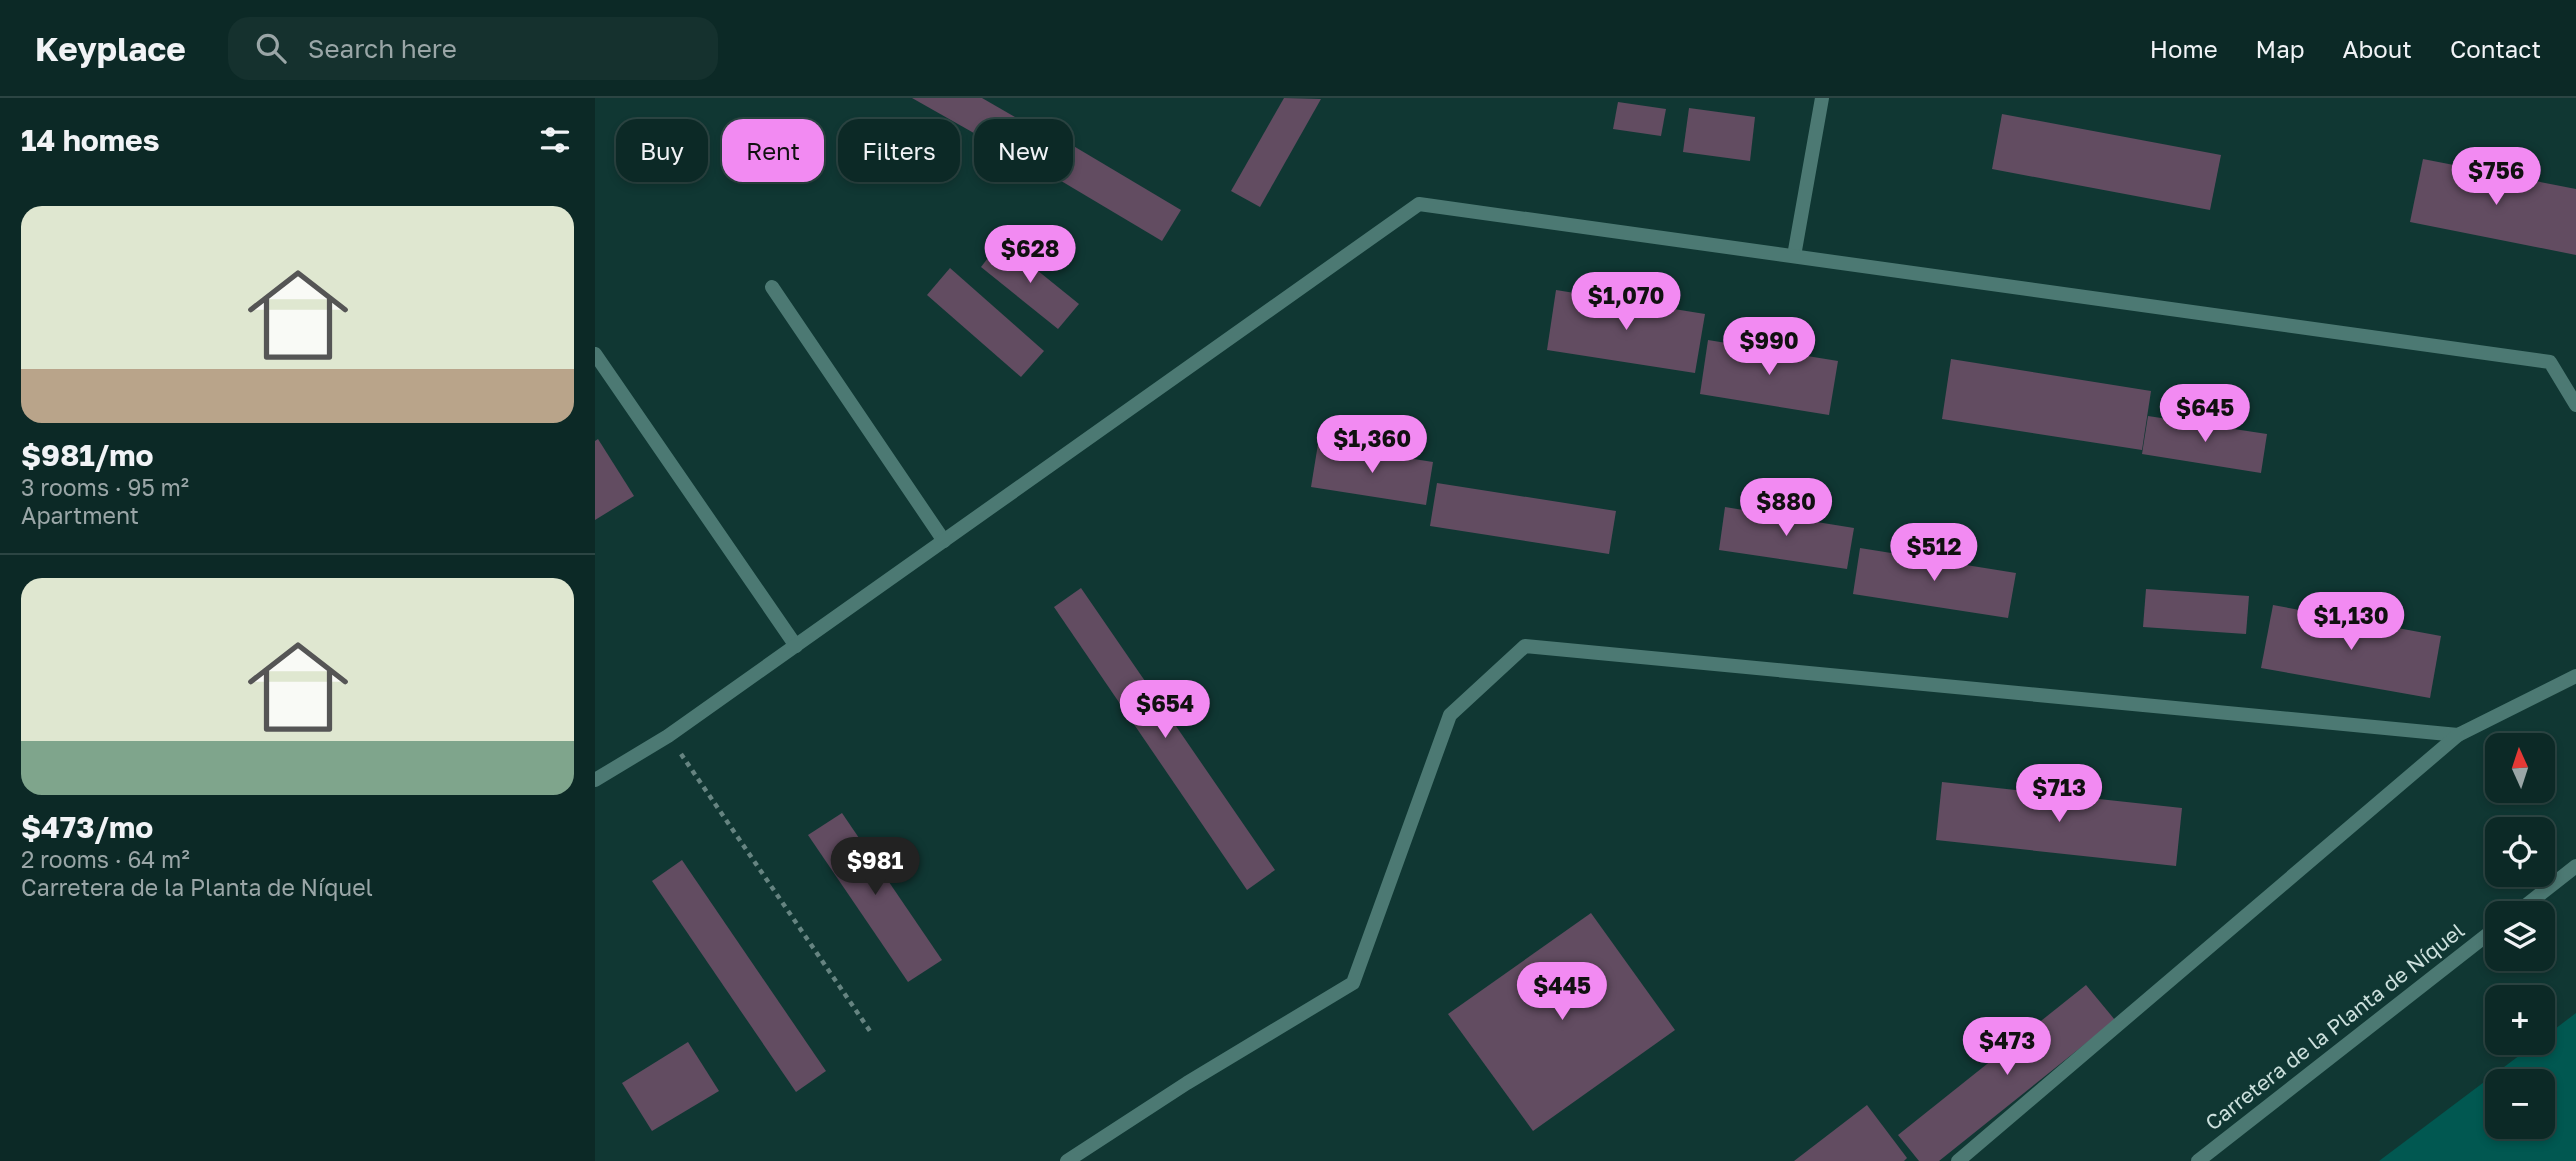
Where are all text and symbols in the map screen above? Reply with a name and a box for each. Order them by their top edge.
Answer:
search box [228,17,718,80]
text: Keyplace [35,29,186,68]
icon: search [252,29,290,67]
text: Search here [308,33,457,64]
text: Home [2150,34,2218,63]
text: Map [2256,34,2305,63]
text: About [2343,34,2412,63]
text: Contact [2450,34,2541,63]
chip: Buy [616,119,708,182]
chip: Rent [722,119,824,182]
chip: Filters [838,119,960,182]
chip: New [974,119,1073,182]
icon: filters [536,121,574,159]
text: 14 homes [21,122,160,158]
pin: $756 [2455,148,2537,207]
text: $756 [2468,156,2524,184]
pin: $628 [989,226,1071,285]
text: $628 [1001,234,1059,262]
icon: home [235,252,361,378]
pin: $1,070 [1569,272,1683,332]
text: $1,070 [1587,281,1665,309]
pin: $990 [1728,317,1810,377]
text: $990 [1739,326,1799,354]
pin: $645 [2164,384,2246,444]
text: $645 [2176,393,2234,421]
pin: $1,360 [1315,416,1429,475]
text: $1,360 [1333,424,1411,452]
text: $981/mo [21,437,153,473]
text: 3 rooms · 95 m² [21,473,189,501]
pin: $880 [1745,478,1827,538]
text: $880 [1756,487,1816,515]
text: Apartment [21,501,139,529]
pin: $512 [1893,524,1975,583]
text: $512 [1906,532,1962,560]
pin: $1,130 [2294,592,2408,652]
text: $1,130 [2313,601,2389,629]
icon: home [235,624,361,750]
pin: $654 [1124,680,1206,740]
text: $654 [1136,689,1194,717]
north arrow [2485,733,2555,803]
map controls [2485,733,2555,1139]
pin: $713 [2018,764,2100,824]
text: $713 [2032,773,2086,801]
text: $473/mo [21,809,153,845]
button: locate [2485,817,2555,887]
pin: $981 [834,838,916,897]
text: 2 rooms · 64 m² [21,845,190,873]
text: $981 [847,846,903,874]
text: Carretera de la Planta de Níquel [21,873,373,901]
button: layers [2485,901,2555,971]
street label: Carretera de la Planta de Níquel [2200,917,2469,1135]
pin: $445 [1521,962,1603,1022]
text: $445 [1533,971,1591,999]
button: + [2485,985,2555,1055]
pin: $473 [1966,1018,2048,1077]
text: $473 [1979,1026,2035,1054]
button: − [2485,1069,2555,1139]

